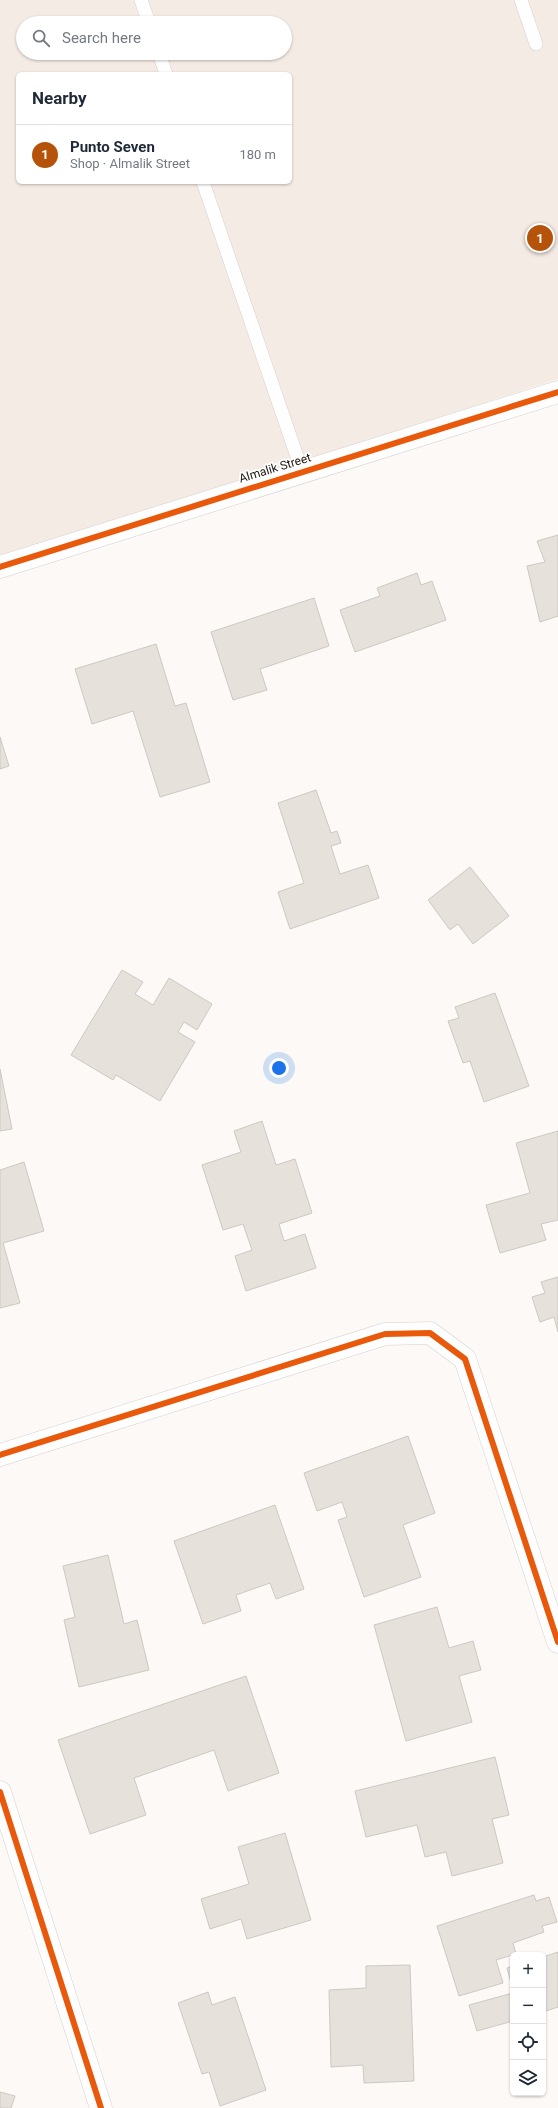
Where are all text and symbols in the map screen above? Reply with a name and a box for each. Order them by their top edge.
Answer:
search box [16,16,292,60]
icon: search [30,27,52,49]
text: Search here [62,29,141,47]
text: Nearby [32,88,87,108]
text: Punto Seven [70,138,155,156]
text: 1 [41,147,49,162]
text: 180 m [239,147,276,162]
text: Shop · Almalik Street [70,156,190,171]
pin: 1 [527,223,553,253]
street label: Almalik Street [237,450,313,486]
your location [269,1058,289,1078]
map controls [510,1952,546,2096]
button: + [510,1952,546,1988]
button: − [510,1988,546,2024]
button: locate [510,2024,546,2060]
button: layers [510,2060,546,2096]

